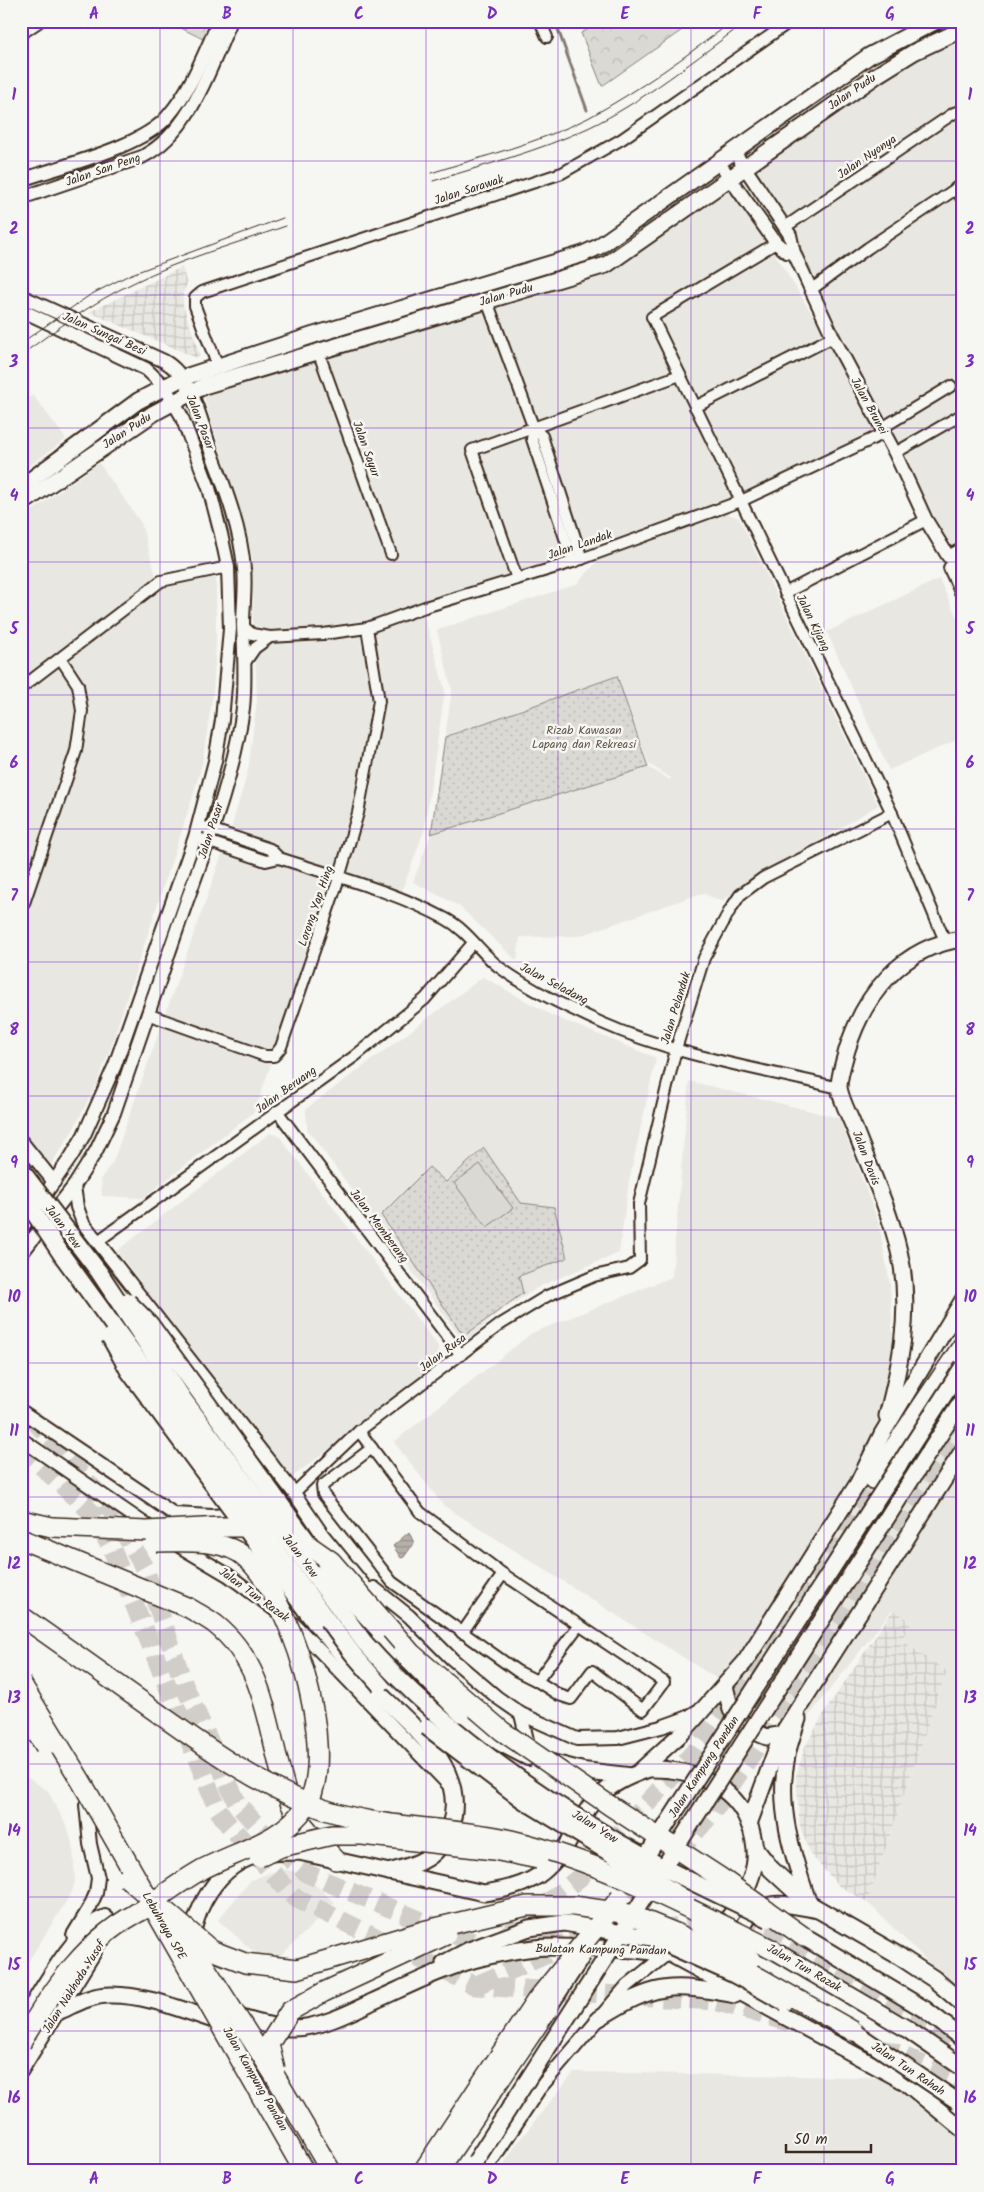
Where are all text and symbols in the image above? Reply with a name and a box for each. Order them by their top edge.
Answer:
text: A [89,2,99,27]
text: B [222,2,232,27]
text: C [354,2,364,27]
text: D [487,2,498,27]
text: E [621,2,631,27]
text: F [753,2,763,27]
text: G [885,2,895,27]
street label: Jalan Pudu [824,69,880,115]
text: 1 [12,83,17,108]
text: 1 [968,83,973,108]
street label: Jalan Nyonya [834,130,901,184]
street label: Jalan San Peng [63,148,143,192]
street label: Jalan Sarawak [432,170,507,210]
text: 2 [9,217,19,242]
text: 2 [965,217,975,242]
street label: Jalan Pudu [477,278,535,312]
street label: Jalan Sungai Besi [59,307,150,361]
text: 3 [9,350,19,375]
text: 3 [965,350,975,375]
street label: Jalan Brunei [845,374,893,439]
street label: Jalan Pasar [181,392,220,453]
street label: Jalan Pudu [99,408,155,454]
street label: Jalan Sayur [347,418,385,481]
text: 4 [10,484,19,509]
text: 4 [966,484,975,509]
street label: Jalan Landak [545,525,615,565]
street label: Jalan Kijang [791,591,835,655]
text: 5 [9,617,20,642]
text: 5 [965,617,976,642]
park label: Rizab Kawasan Lapang dan Rekreasi [532,721,637,754]
text: 6 [10,751,19,776]
text: 6 [966,751,975,776]
street label: Jalan Pasar [193,800,229,861]
street label: Lorong Yap Hing [293,863,339,949]
text: 7 [10,884,18,909]
text: 7 [966,884,974,909]
street label: Jalan Seladang [516,958,592,1010]
street label: Jalan Pelanduk [656,969,696,1047]
text: 8 [9,1018,19,1043]
text: 8 [965,1018,975,1043]
street label: Jalan Beruang [251,1061,321,1119]
street label: Jalan Davis [847,1128,885,1188]
text: 9 [10,1151,18,1176]
text: 9 [966,1151,974,1176]
street label: Jalan Memberang [345,1185,413,1267]
street label: Jalan Yew [40,1201,87,1254]
text: 10 [7,1285,21,1310]
text: 10 [963,1285,977,1310]
street label: Jalan Rusa [416,1329,471,1377]
text: 11 [9,1419,19,1444]
text: 11 [965,1419,975,1444]
street label: Jalan Yew [277,1530,324,1583]
text: 12 [7,1552,21,1577]
text: 12 [963,1552,977,1577]
street label: Jalan Tun Razak [215,1563,294,1627]
text: 13 [7,1686,21,1711]
text: 13 [963,1686,977,1711]
street label: Jalan Kampung Pandan [664,1712,744,1822]
street label: Jalan Yew [568,1805,623,1849]
text: 14 [7,1819,21,1844]
text: 14 [963,1819,977,1844]
street label: Lebuhraya SPE [137,1888,192,1965]
street label: Jalan Nakhoda Yusof [38,1936,111,2037]
street label: Bulatan Kampung Pandan [535,1939,667,1961]
street label: Jalan Tun Razak [763,1939,845,1997]
text: 15 [8,1953,22,1978]
text: 15 [964,1953,978,1978]
street label: Jalan Kampung Pandan [217,2023,293,2135]
street label: Jalan Tun Rahah [867,2037,949,2101]
text: 16 [7,2086,21,2111]
text: 16 [963,2086,977,2111]
scale bar [786,2122,872,2154]
text: 50 m [794,2128,828,2152]
text: A [89,2167,99,2192]
text: B [222,2167,232,2192]
text: C [354,2167,364,2192]
text: D [487,2167,498,2192]
text: E [621,2167,631,2192]
text: F [753,2167,763,2192]
text: G [885,2167,895,2192]

